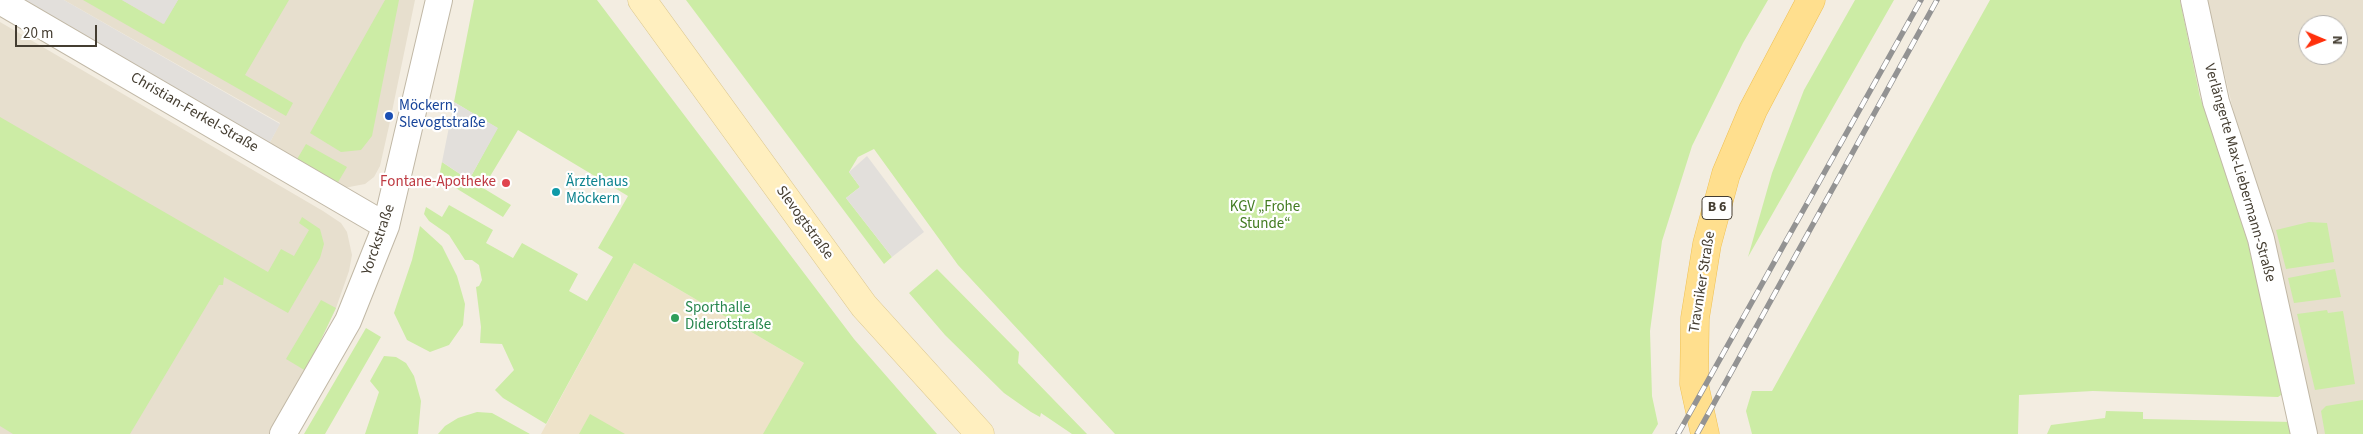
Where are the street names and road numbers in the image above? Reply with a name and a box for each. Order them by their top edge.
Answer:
street label: Verlängerte Max-Liebermann-Straße [2199,62,2279,284]
street label: Christian-Ferkel-Straße [127,69,261,157]
street label: Slevogtstraße [771,183,837,263]
road number: B 6 [1702,197,1732,220]
street label: Yorckstraße [359,202,399,278]
street label: Travniker Straße [1686,230,1720,334]

